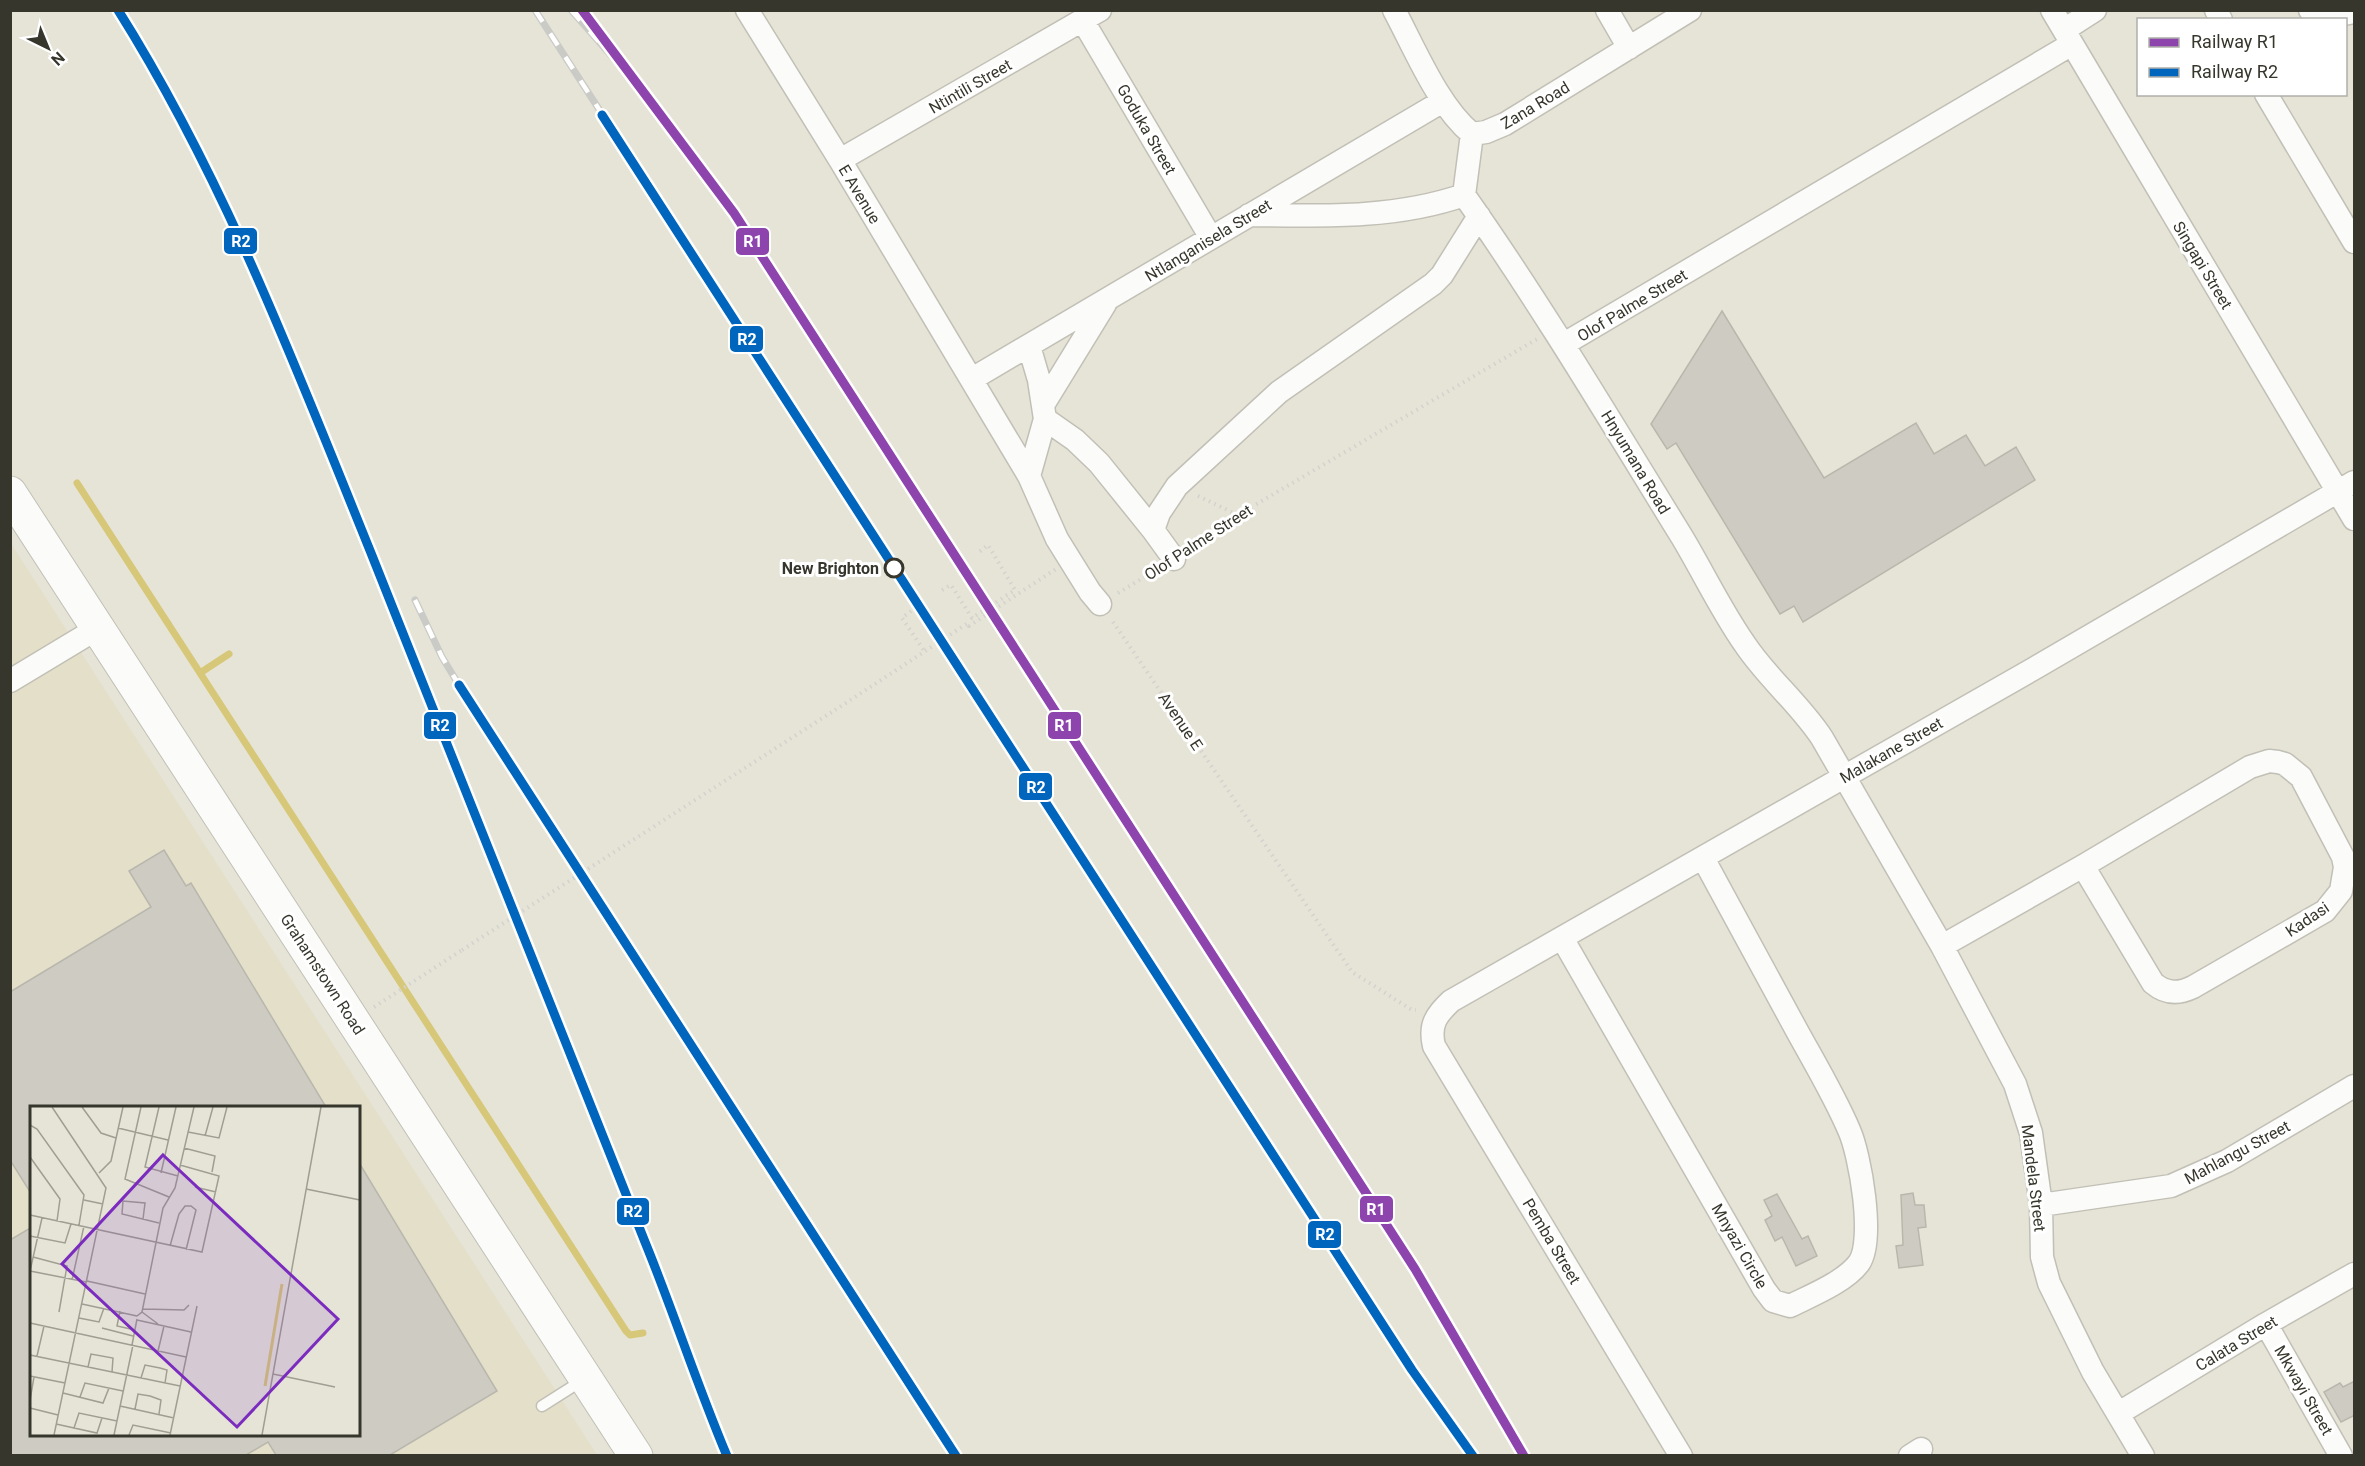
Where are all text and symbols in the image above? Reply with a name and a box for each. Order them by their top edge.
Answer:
north arrow [18,18,78,78]
legend [2137,18,2347,96]
text: Railway R1 [2191,31,2278,52]
text: N [47,48,68,69]
street label: Ntintili Street [925,55,1015,118]
text: Railway R2 [2191,61,2278,82]
street label: Zana Road [1498,78,1573,133]
street label: Goduka Street [1113,81,1180,178]
street label: E Avenue [835,161,885,227]
street label: Ntlanganisela Street [1142,195,1275,286]
street label: Singapi Street [2169,218,2236,313]
line badge: R2 [223,227,258,255]
line badge: R1 [735,227,770,256]
text: R2 [231,232,251,251]
text: R1 [743,232,763,251]
street label: Olof Palme Street [1574,265,1691,346]
line badge: R2 [729,325,764,353]
text: R2 [737,330,757,349]
street label: Hnyumana Road [1597,407,1674,518]
street label: Olof Palme Street [1141,500,1256,584]
marker: New Brighton [884,558,904,578]
place label: New Brighton [782,559,879,578]
street label: Avenue E [1154,689,1207,754]
line badge: R2 [423,711,457,740]
line badge: R1 [1047,711,1082,740]
street label: Malakane Street [1836,713,1946,788]
text: R2 [430,716,450,735]
text: R1 [1054,716,1074,735]
line badge: R2 [1018,772,1053,801]
text: R2 [1026,778,1046,797]
street label: Kadasi [2282,898,2333,941]
street label: Grahamstown Road [276,910,369,1038]
inset map [30,1106,360,1436]
street label: Mahlangu Street [2181,1117,2293,1188]
street label: Mandela Street [2018,1123,2050,1233]
line badge: R1 [1359,1195,1394,1223]
street label: Pemba Street [1519,1195,1585,1287]
line badge: R2 [616,1197,650,1226]
text: R1 [1366,1200,1386,1219]
street label: Mnyazi Circle [1708,1200,1772,1292]
text: R2 [623,1202,643,1221]
line badge: R2 [1307,1220,1342,1249]
text: R2 [1315,1225,1335,1244]
street label: Calata Street [2192,1312,2281,1375]
street label: Mkwayi Street [2270,1342,2337,1438]

